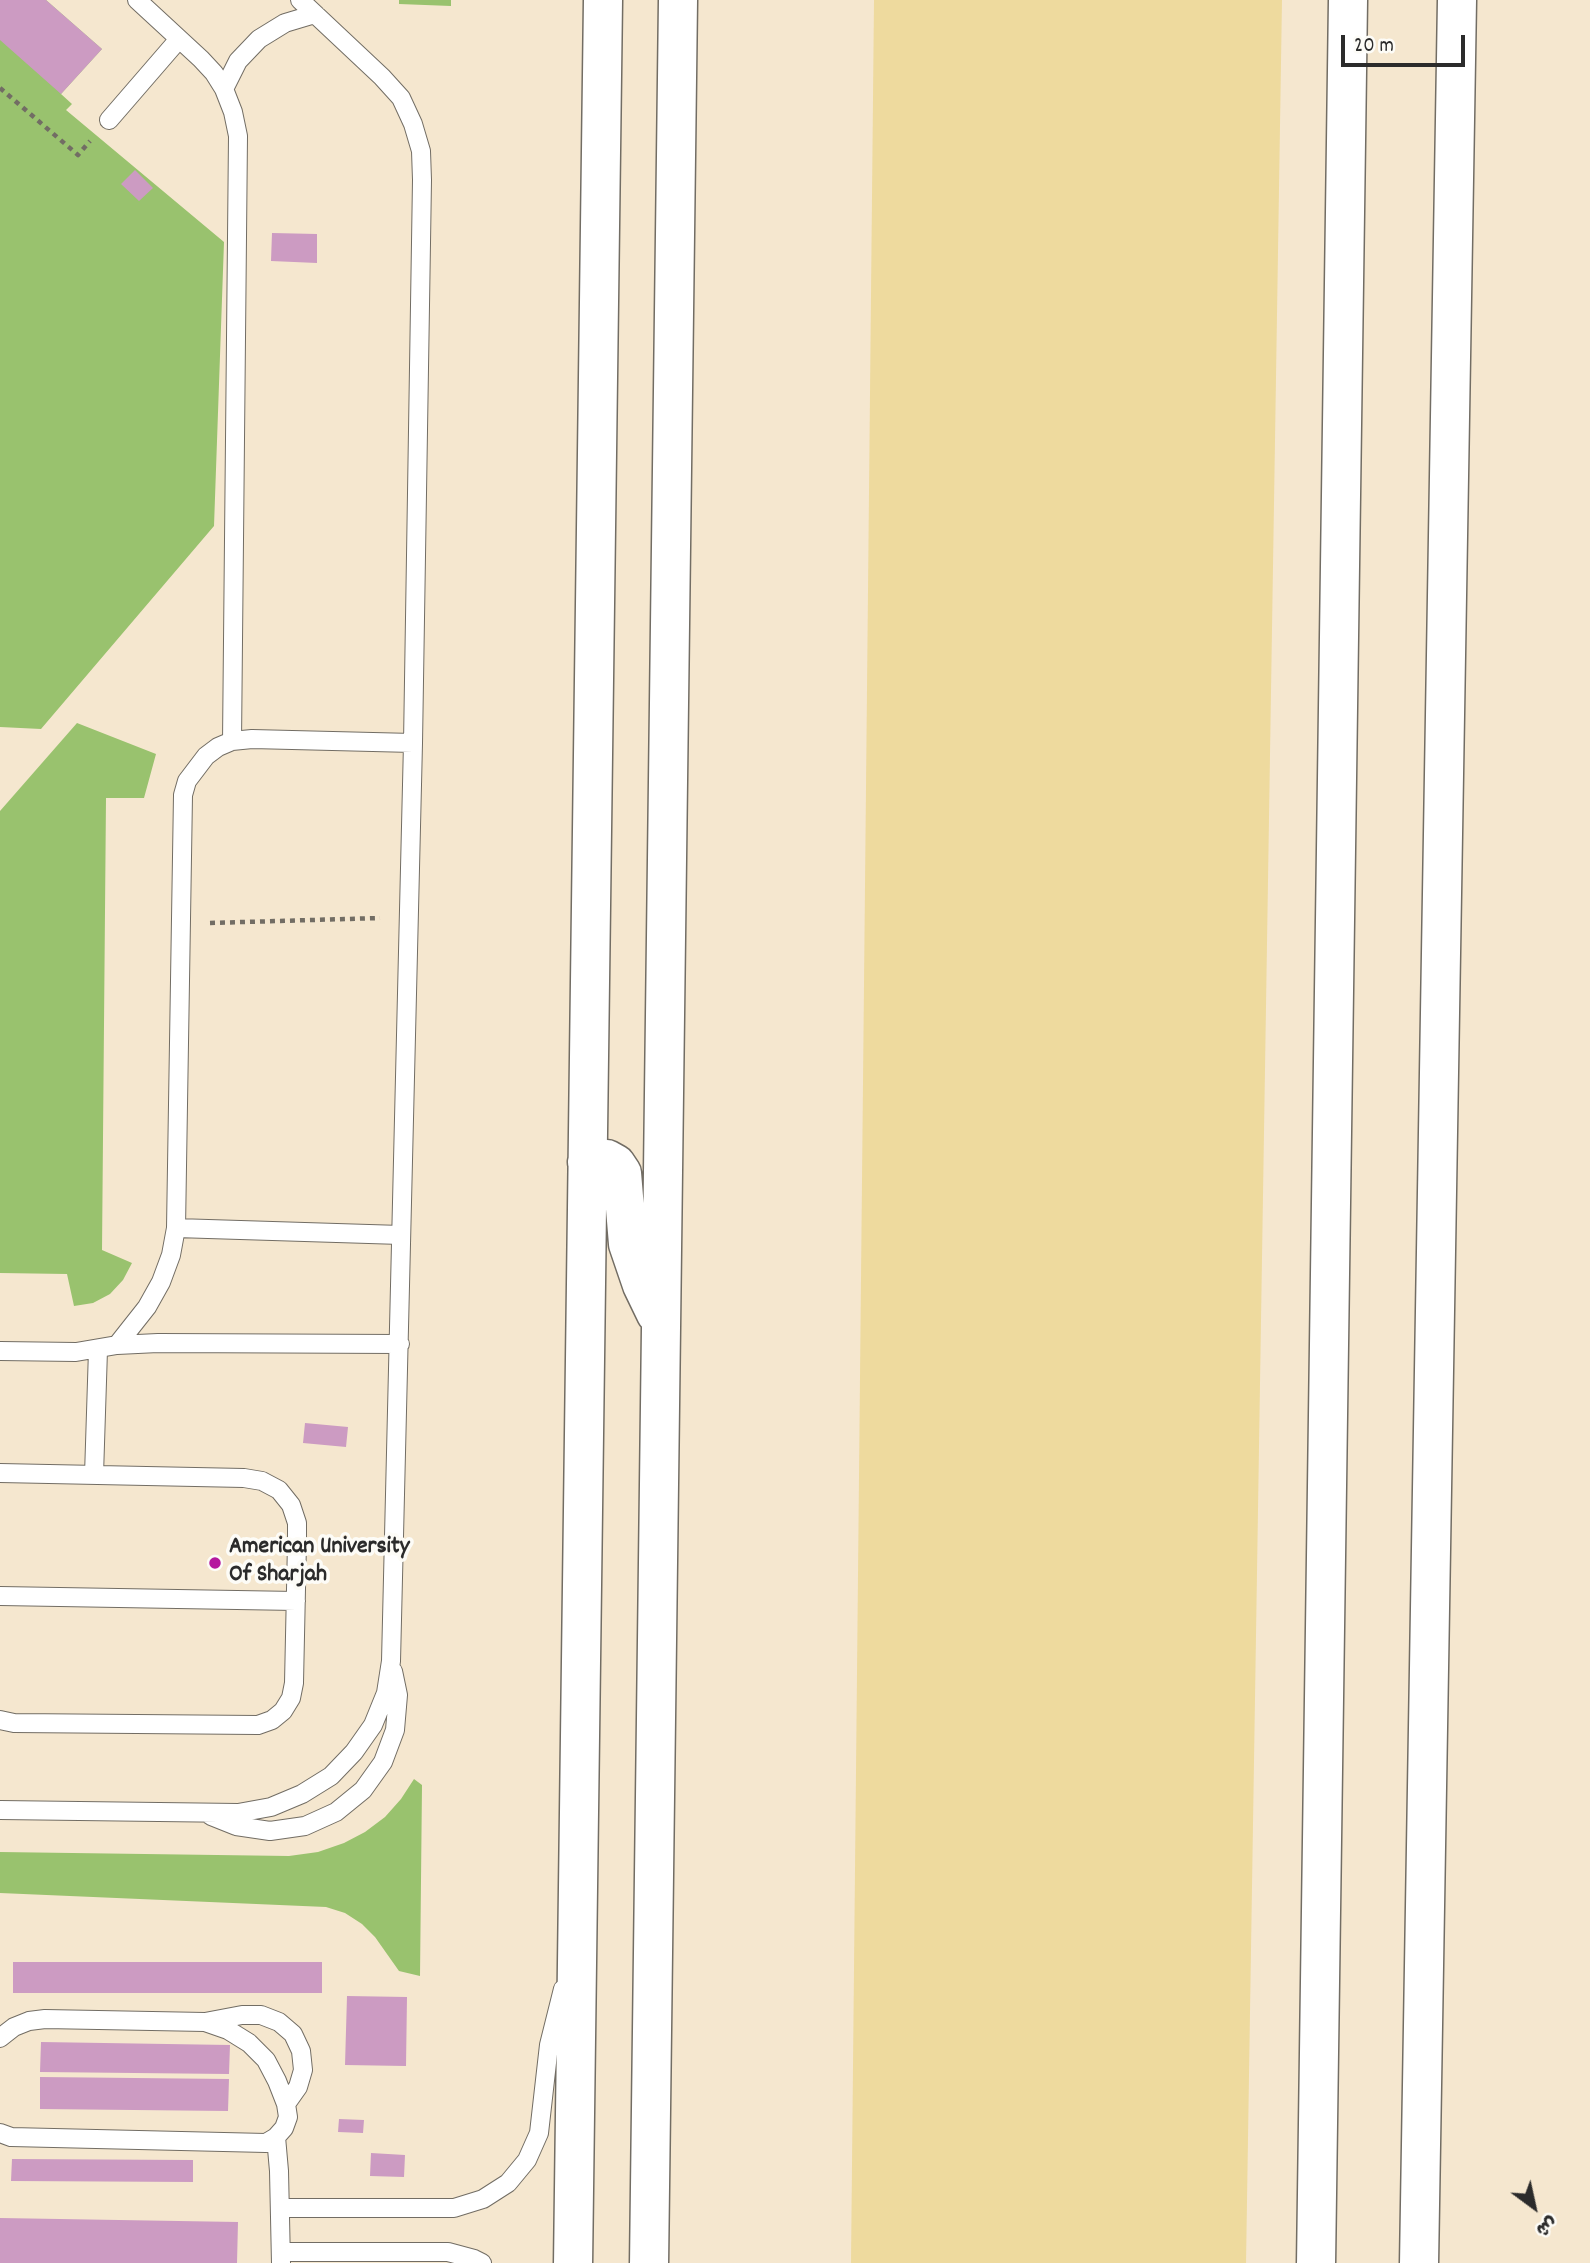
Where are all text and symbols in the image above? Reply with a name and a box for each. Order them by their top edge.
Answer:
scale bar [1345,21,1469,65]
text: 20 m [1354,32,1394,62]
place label: American University Of Sharjah [229,1535,410,1591]
marker: American University Of Sharjah [207,1555,223,1571]
north arrow [1499,2172,1569,2242]
text: ش [1530,2208,1562,2242]

